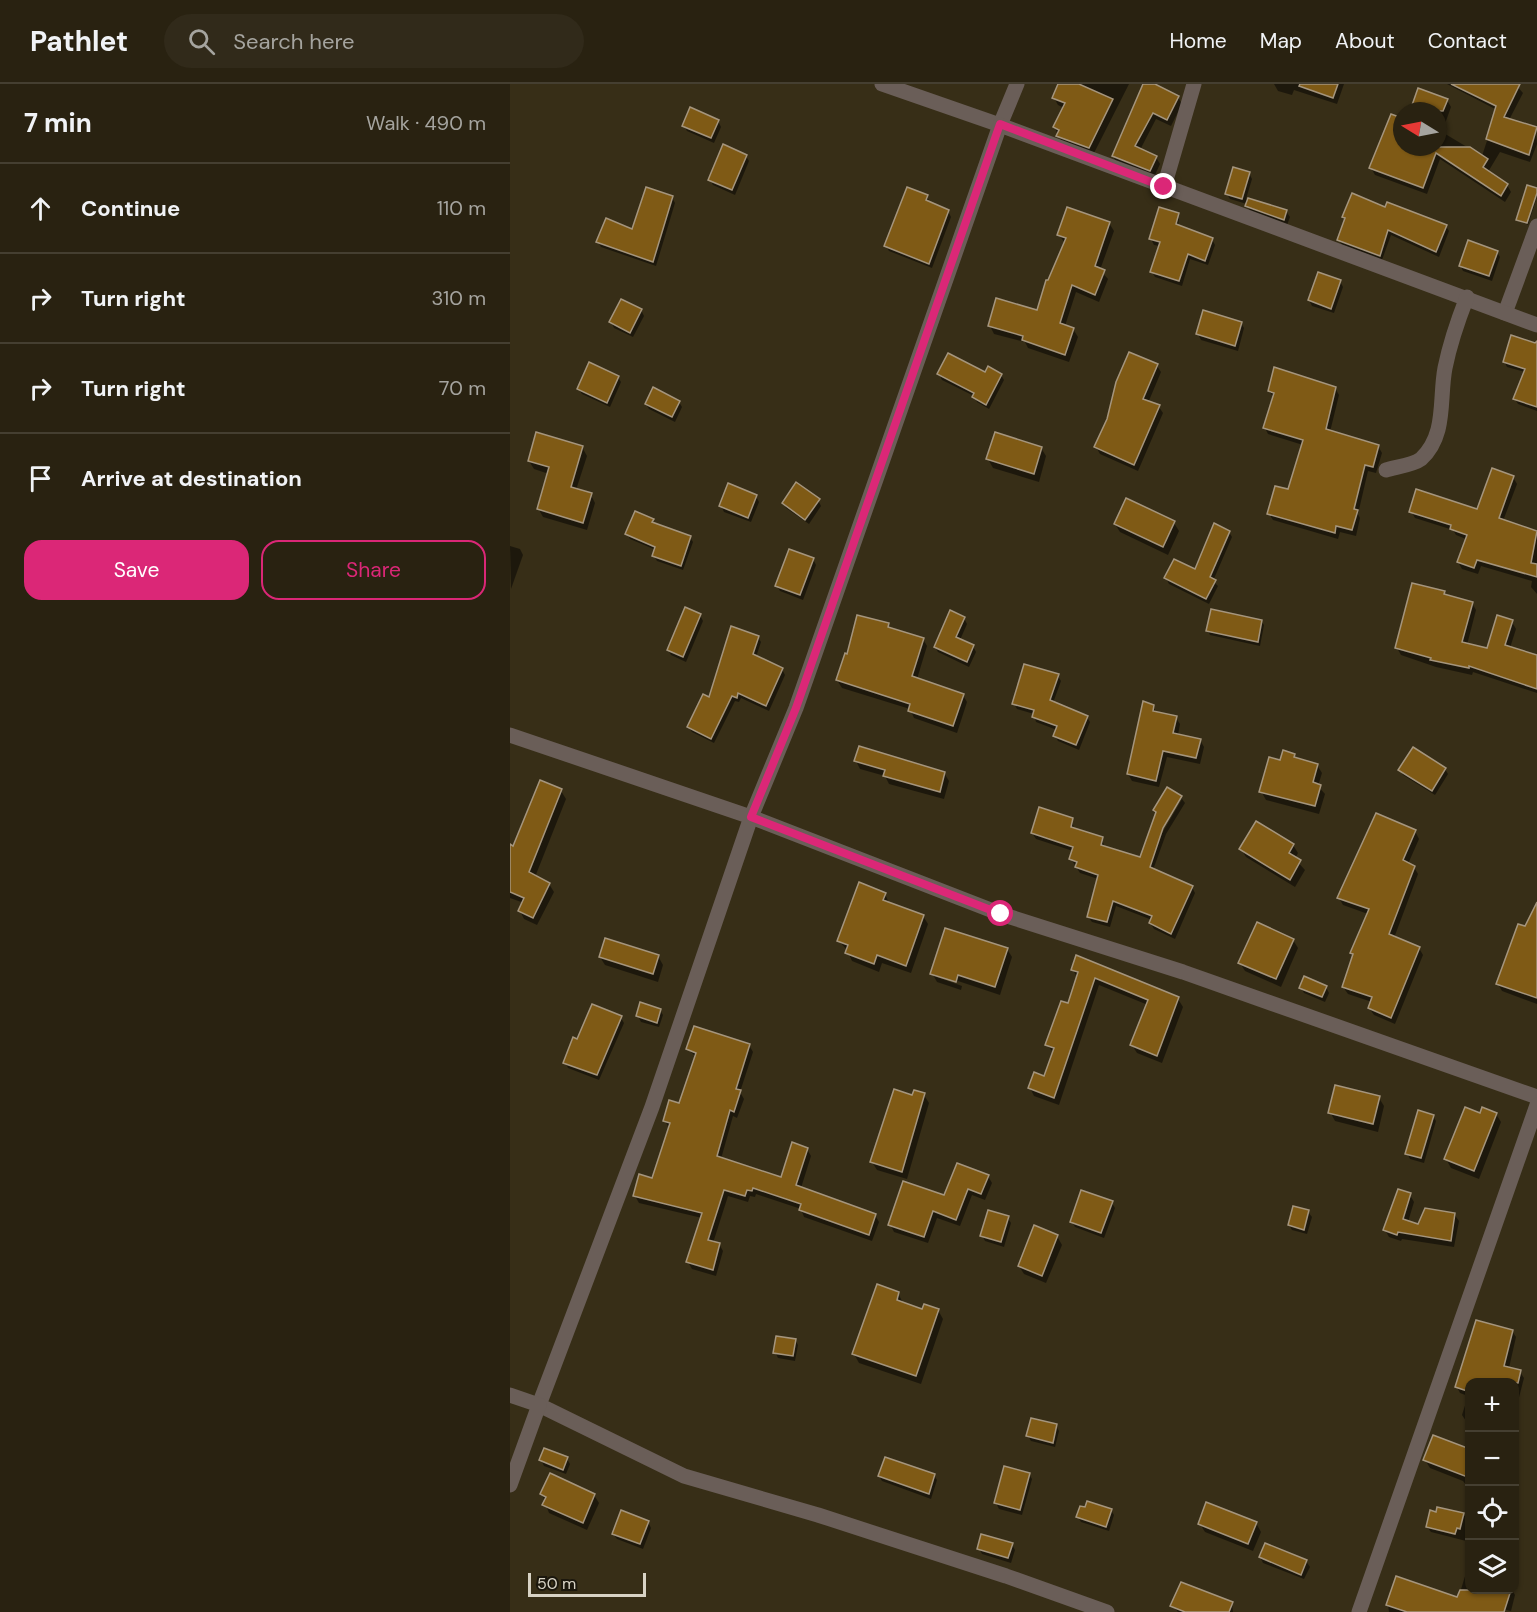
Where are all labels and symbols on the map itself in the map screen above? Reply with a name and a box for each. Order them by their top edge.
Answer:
north arrow [1393,102,1447,156]
route end [1150,173,1176,199]
route start [987,900,1013,926]
scale bar [528,1570,646,1598]

